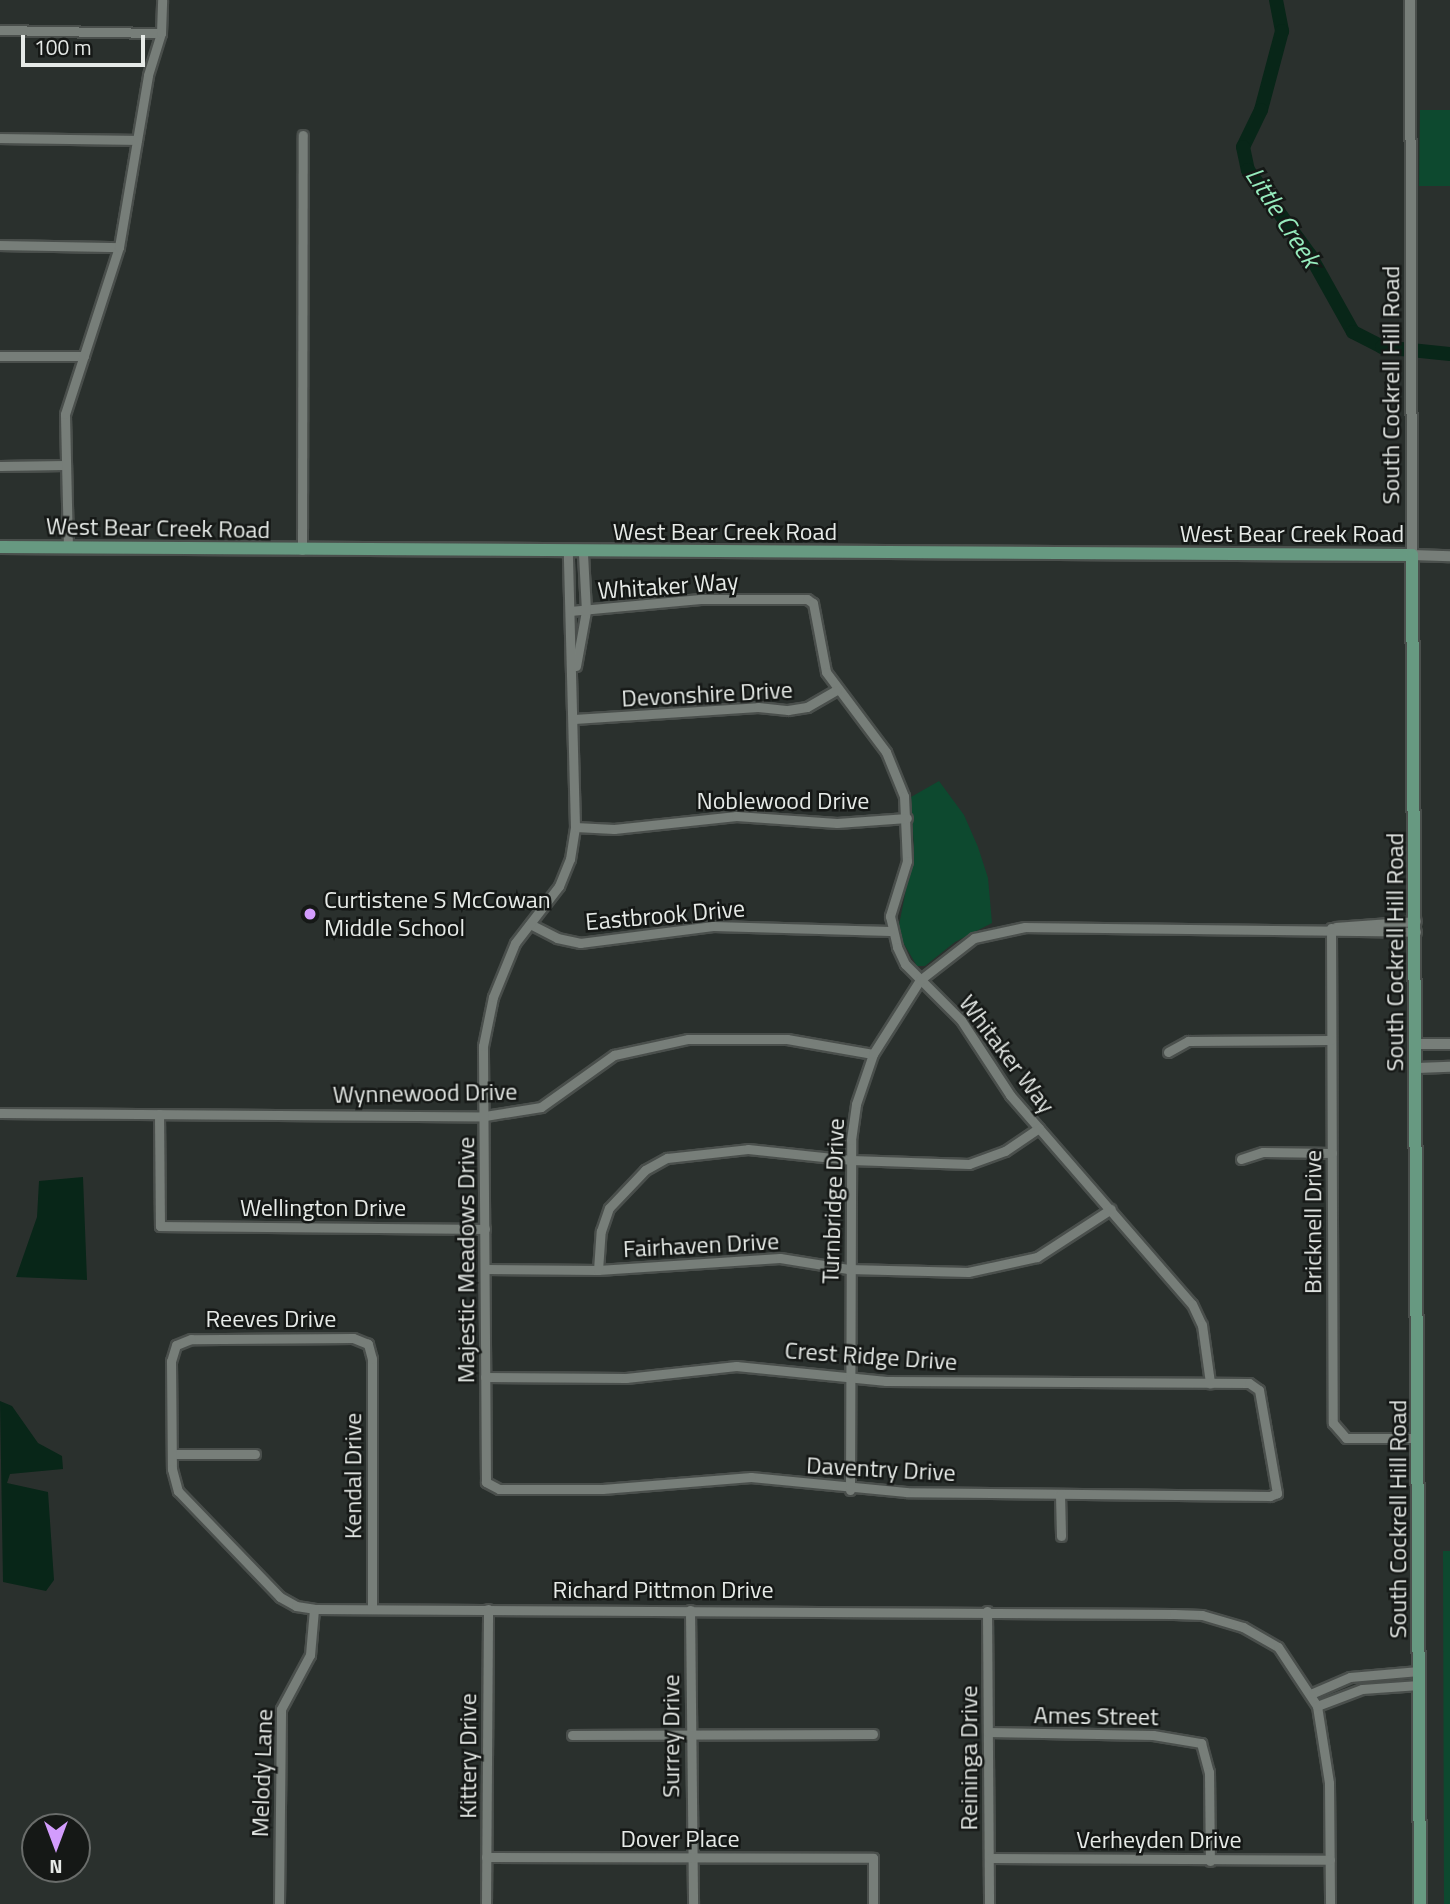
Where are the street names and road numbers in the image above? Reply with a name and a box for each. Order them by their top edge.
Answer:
street label: South Cockrell Hill Road [1377,266,1405,504]
street label: West Bear Creek Road [46,512,270,544]
street label: West Bear Creek Road [613,518,837,546]
street label: West Bear Creek Road [1180,520,1404,548]
street label: Whitaker Way [597,567,739,605]
street label: Devonshire Drive [621,675,793,713]
street label: Noblewood Drive [697,787,869,815]
street label: South Cockrell Hill Road [1381,833,1409,1071]
street label: Eastbrook Drive [584,894,746,936]
street label: Whitaker Way [953,989,1061,1119]
street label: Wynnewood Drive [332,1077,518,1109]
street label: Turnbridge Drive [816,1118,850,1284]
street label: Majestic Meadows Drive [452,1137,480,1383]
street label: Bricknell Drive [1299,1150,1327,1294]
street label: Wellington Drive [240,1194,406,1222]
street label: Fairhaven Drive [622,1227,780,1263]
street label: Reeves Drive [206,1305,336,1333]
street label: Crest Ridge Drive [784,1336,958,1376]
street label: South Cockrell Hill Road [1384,1400,1412,1638]
street label: Kendal Drive [339,1413,367,1539]
street label: Daventry Drive [805,1451,957,1487]
street label: Richard Pittmon Drive [552,1576,774,1604]
street label: Surrey Drive [657,1674,685,1798]
street label: Reininga Drive [955,1685,983,1831]
street label: Kittery Drive [454,1693,482,1819]
street label: Ames Street [1033,1701,1159,1731]
street label: Melody Lane [245,1708,279,1838]
street label: Dover Place [620,1825,740,1853]
street label: Verheyden Drive [1076,1826,1242,1854]

